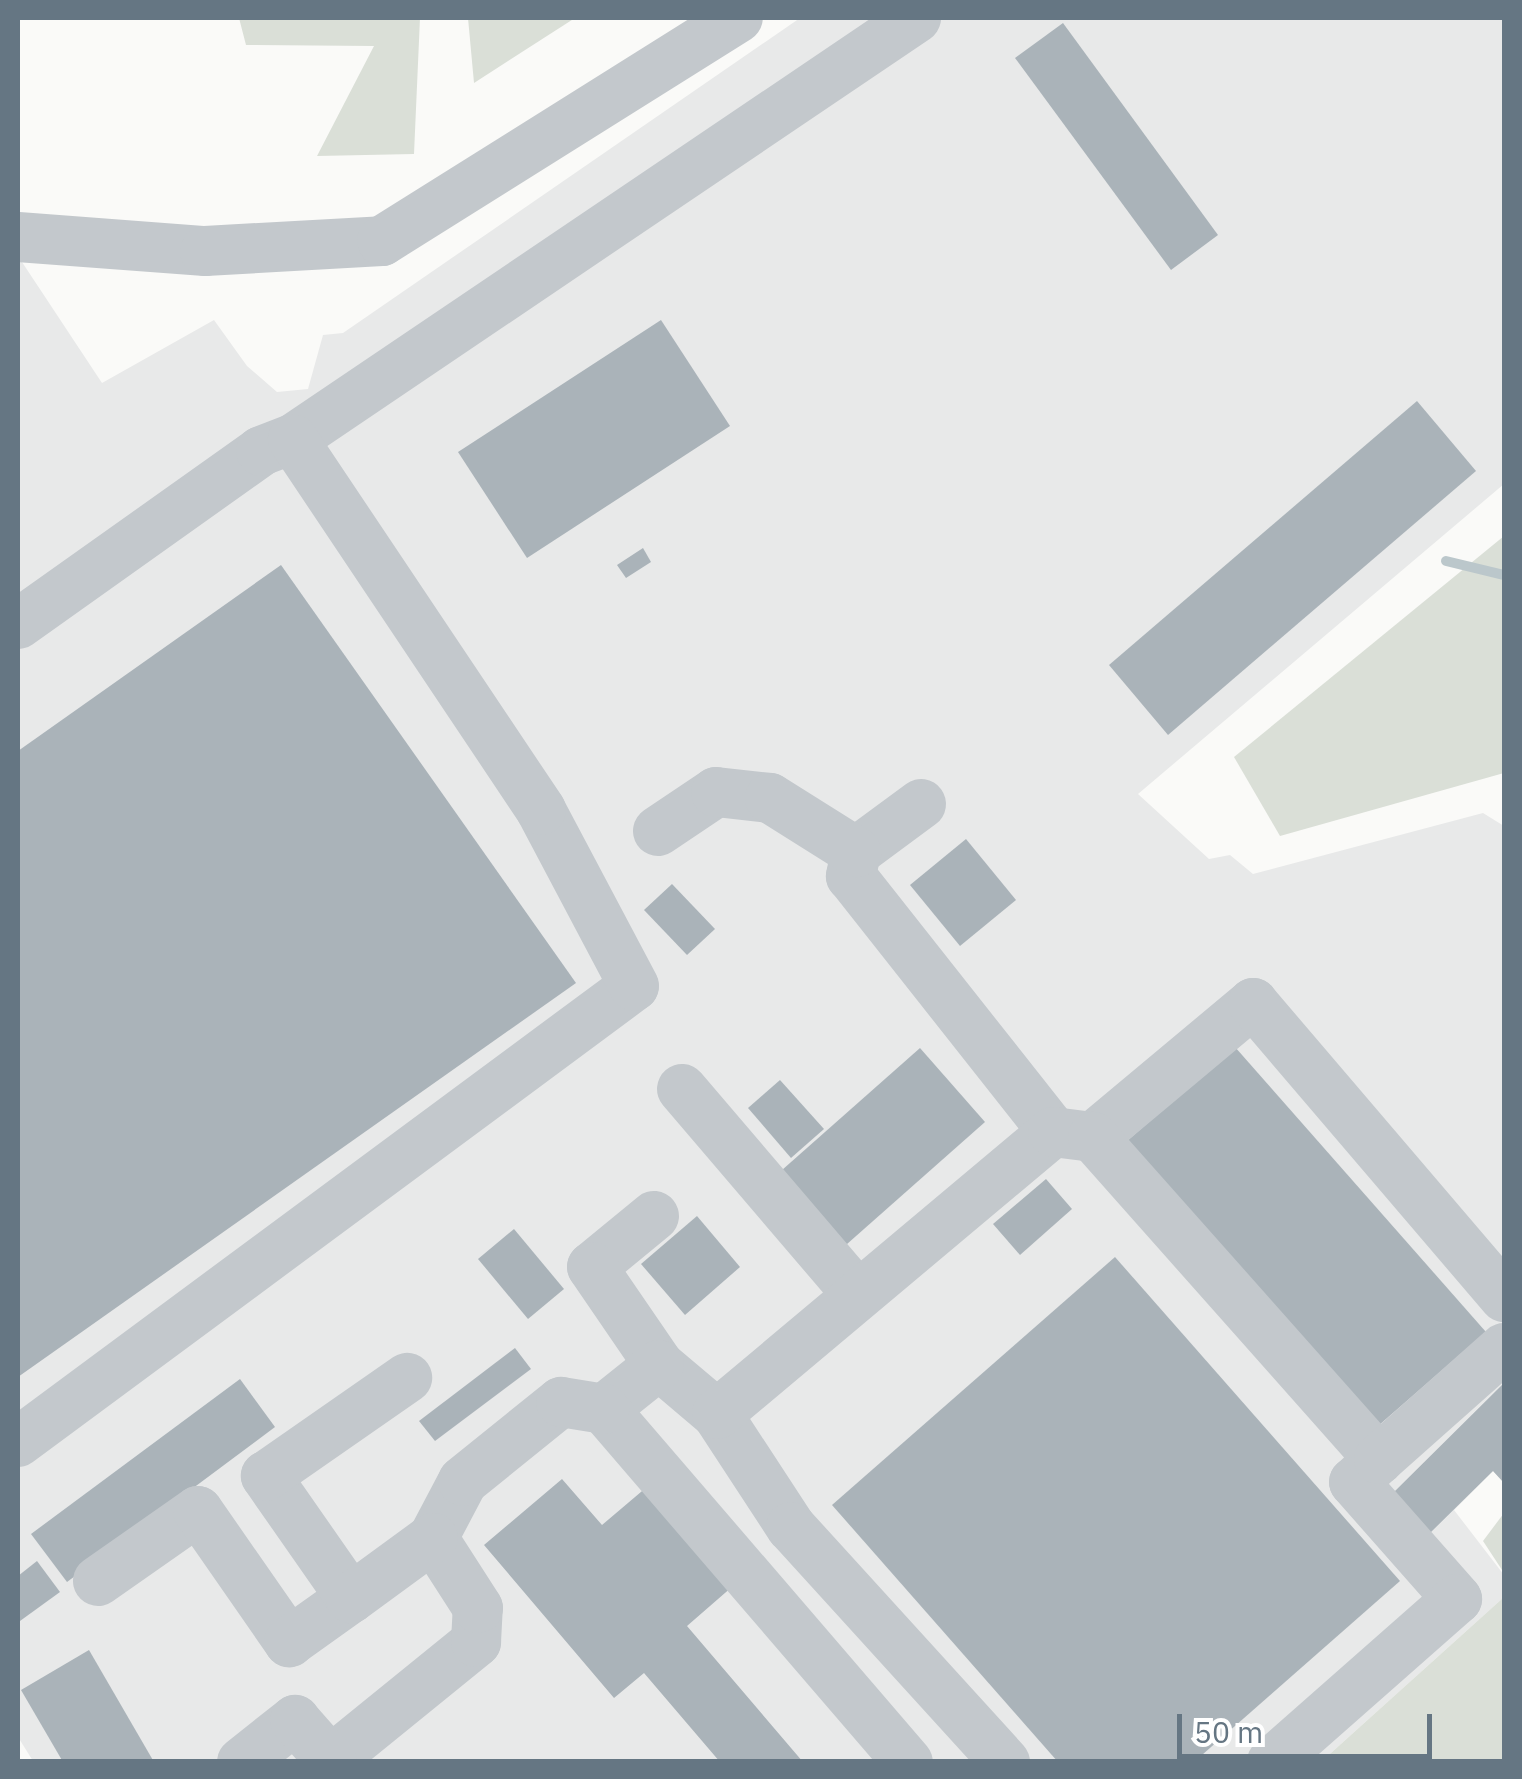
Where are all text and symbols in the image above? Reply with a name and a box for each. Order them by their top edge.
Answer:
scale bar [1182,1694,1437,1756]
text: 50 m [1194,1712,1263,1751]

